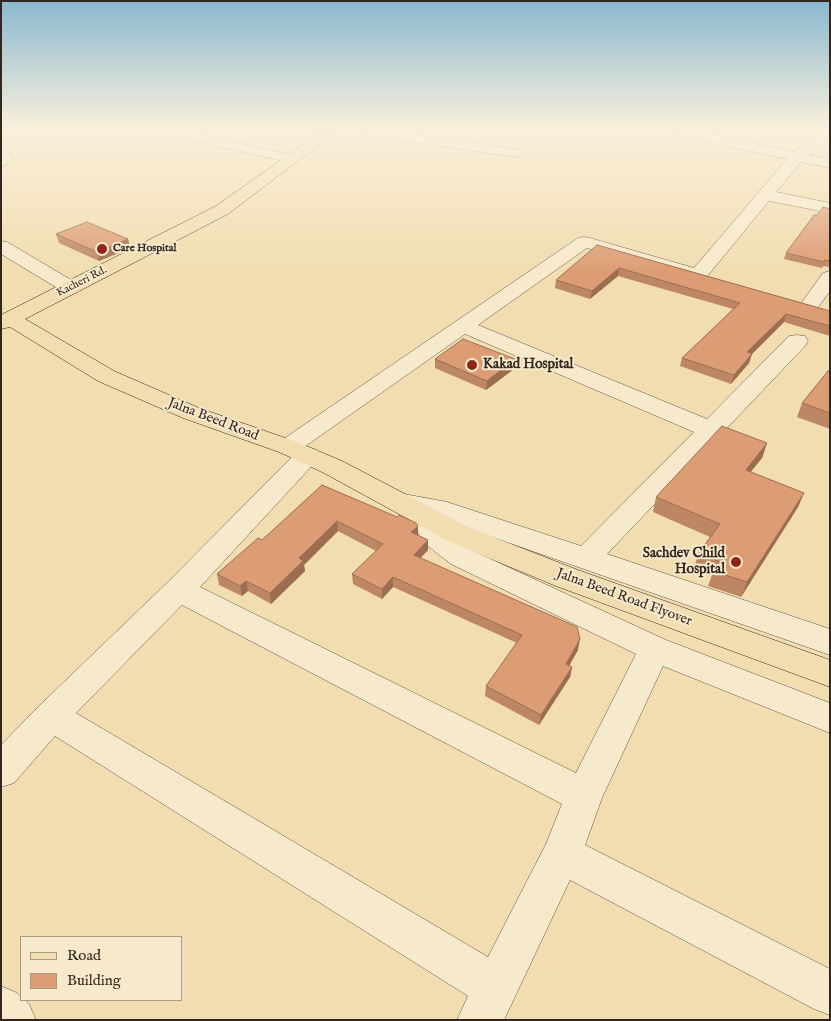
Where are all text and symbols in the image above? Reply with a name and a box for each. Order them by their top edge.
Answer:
marker: Care Hospital [95,242,109,256]
place label: Care Hospital [113,242,177,256]
street label: Kacheri Rd. [55,264,109,300]
place label: Kakad Hospital [483,357,573,373]
marker: Kakad Hospital [465,358,479,372]
street label: Jalna Beed Road [165,395,261,445]
place label: Sachdev Child Hospital [643,546,725,578]
marker: Sachdev Child Hospital [729,555,743,569]
street label: Jalna Beed Road Flyover [554,566,694,630]
legend [20,936,182,1001]
text: Road [67,946,101,965]
text: Building [67,971,121,990]

